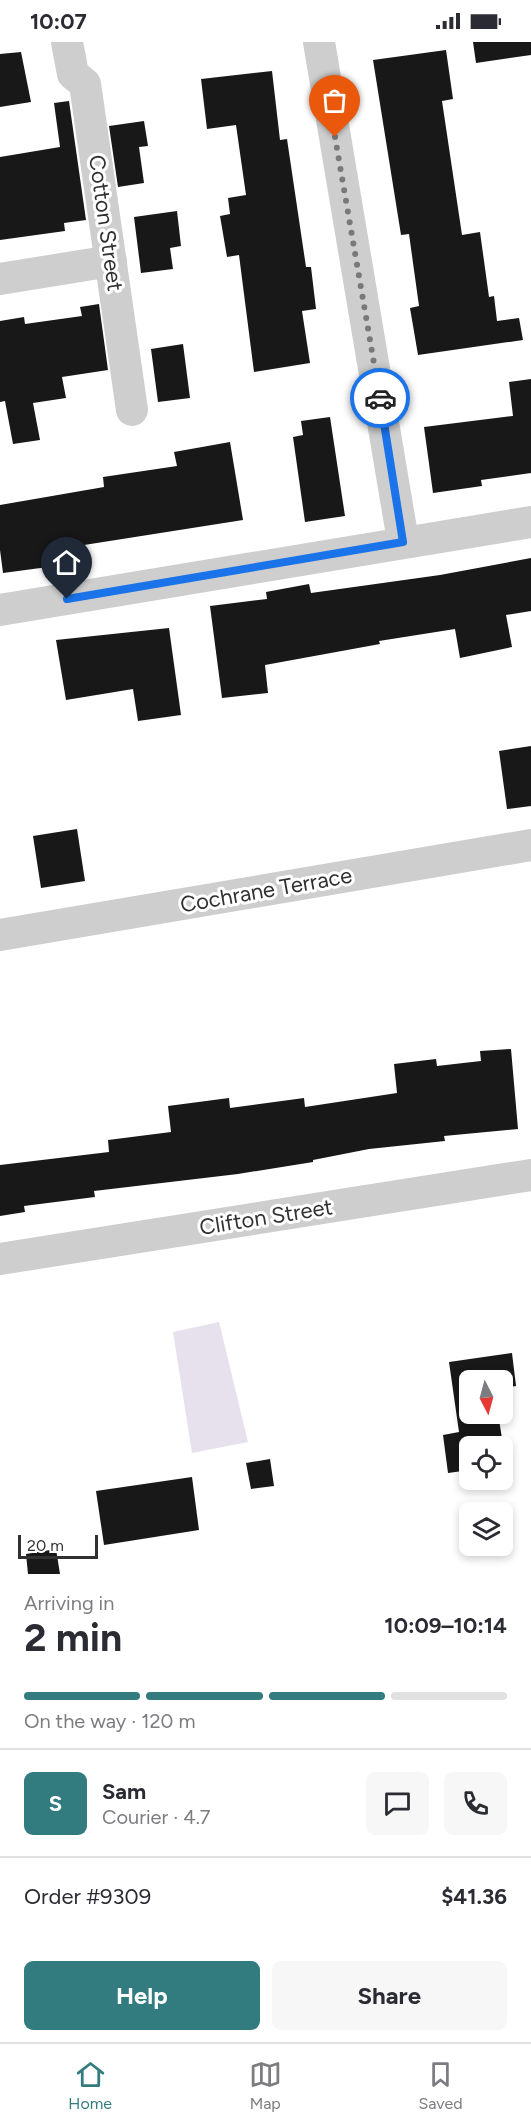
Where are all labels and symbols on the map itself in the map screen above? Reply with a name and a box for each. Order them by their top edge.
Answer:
pin [309,75,360,137]
street label: Cotton Street [83,153,129,293]
courier [350,368,410,428]
pin [41,537,92,599]
street label: Cochrane Terrace [178,862,354,918]
street label: Clifton Street [198,1193,334,1241]
north arrow [459,1370,513,1424]
scale bar [18,1532,98,1560]

